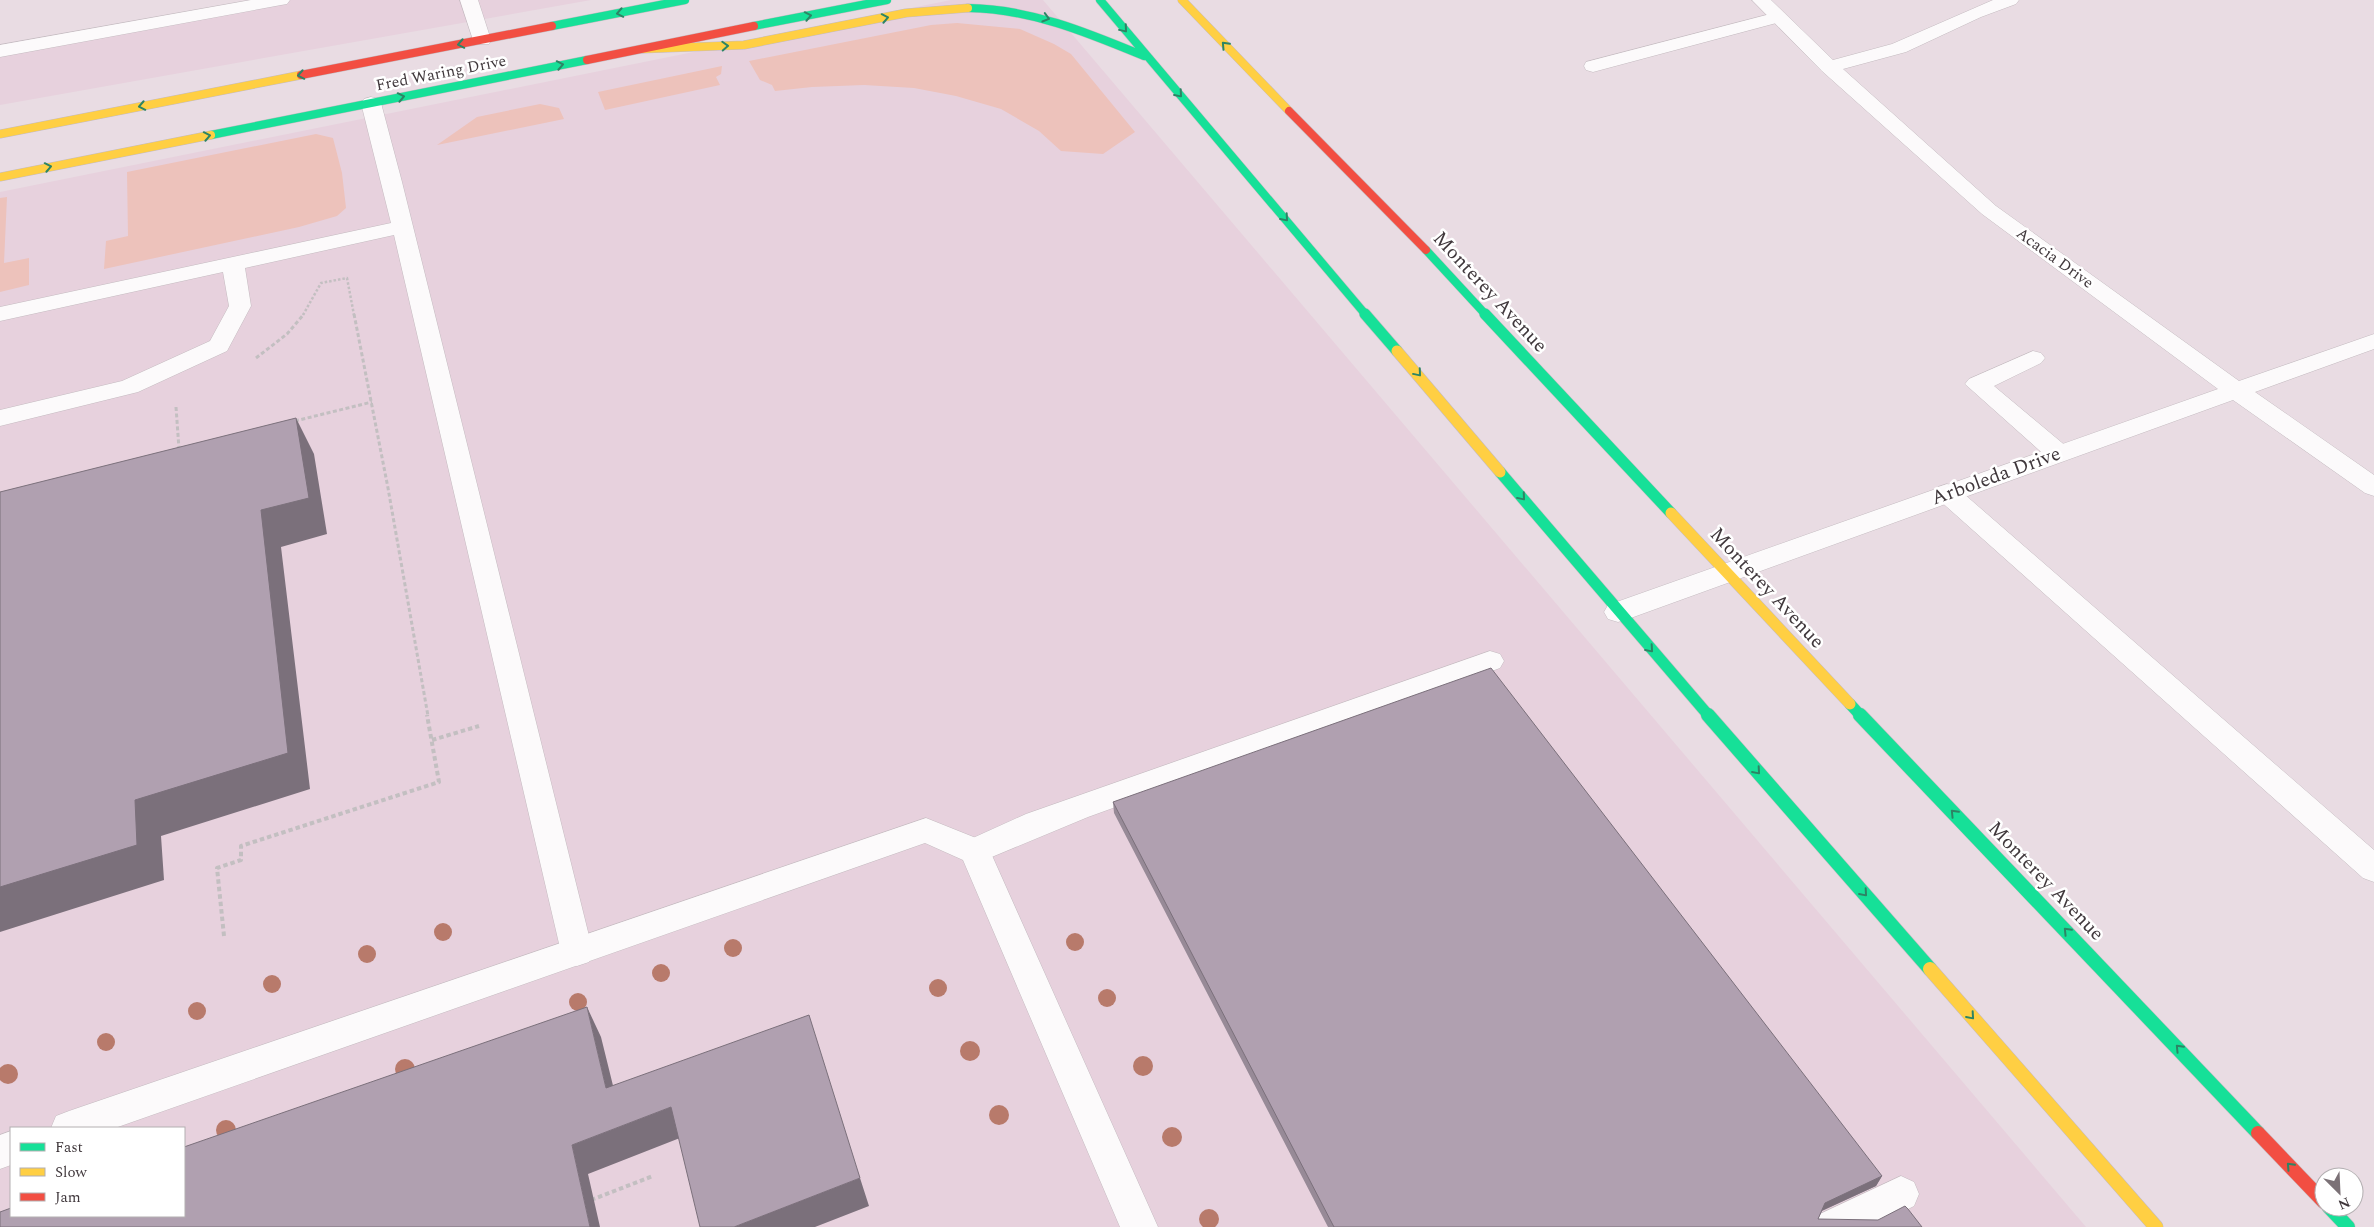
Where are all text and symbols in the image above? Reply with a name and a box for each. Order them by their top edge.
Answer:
one-way arrow [616,7,625,17]
one-way arrow [804,11,812,22]
one-way arrow [881,13,890,23]
one-way arrow [1041,13,1050,23]
one-way arrow [1118,23,1127,32]
one-way arrow [456,38,465,49]
one-way arrow [722,40,730,51]
one-way arrow [1222,42,1231,51]
street label: Fred Waring Drive [374,49,508,97]
one-way arrow [556,61,565,71]
one-way arrow [297,70,306,80]
one-way arrow [1174,89,1183,98]
one-way arrow [396,92,405,103]
one-way arrow [138,101,147,111]
one-way arrow [203,131,212,141]
one-way arrow [43,163,52,173]
one-way arrow [1279,212,1288,221]
street label: Acacia Drive [2011,222,2099,294]
street label: Monterey Avenue [1426,224,1554,360]
one-way arrow [1412,367,1420,376]
street label: Arboleda Drive [1927,439,2065,513]
one-way arrow [1516,492,1525,501]
street label: Monterey Avenue [1703,520,1831,656]
one-way arrow [1645,643,1654,652]
one-way arrow [1751,765,1760,774]
one-way arrow [1951,810,1960,819]
street label: Monterey Avenue [1981,814,2111,948]
one-way arrow [1858,888,1867,897]
one-way arrow [2064,927,2073,936]
one-way arrow [1965,1010,1974,1019]
one-way arrow [2176,1045,2185,1054]
legend [10,1127,185,1217]
text: Fast [55,1136,83,1159]
text: Slow [55,1161,87,1184]
one-way arrow [2287,1163,2296,1172]
north arrow [2314,1167,2364,1217]
text: Jam [55,1186,81,1209]
text: N [2335,1192,2354,1215]

